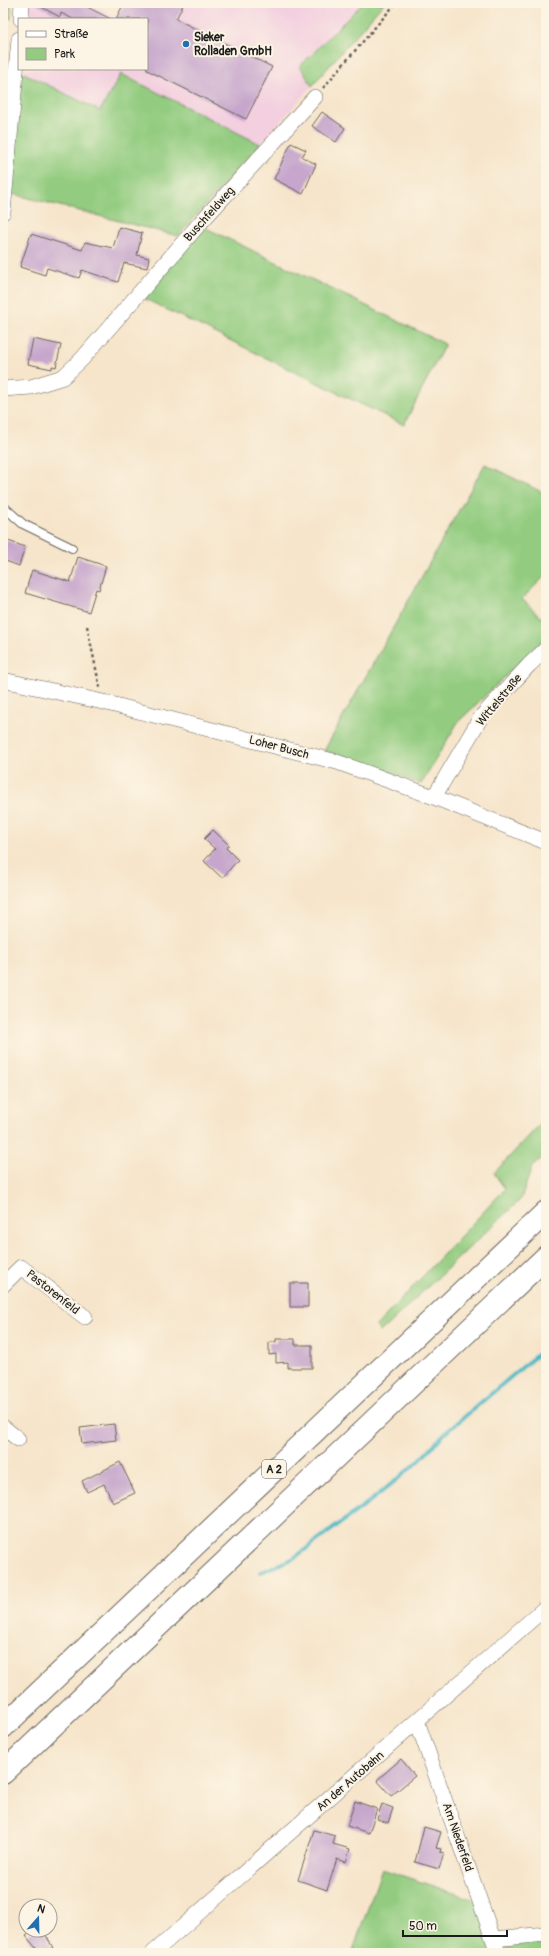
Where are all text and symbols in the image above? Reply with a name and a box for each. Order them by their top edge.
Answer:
legend [18,18,148,70]
text: Straße [54,27,88,42]
place label: Sieker Rolladen GmbH [194,30,272,59]
marker: Sieker Rolladen GmbH [181,39,191,49]
text: Park [54,47,75,62]
street label: Buschfeldweg [181,184,238,245]
street label: Wittelstraße [473,671,526,729]
street label: Loher Busch [247,732,311,763]
street label: Pastorenfeld [23,1267,82,1318]
road number: A 2 [262,1460,286,1478]
street label: An der Autobahn [314,1748,387,1815]
street label: Am Niederfeld [439,1801,476,1874]
north arrow [18,1898,58,1938]
text: N [36,1902,47,1917]
scale bar [403,1912,507,1938]
text: 50 m [409,1919,437,1934]

